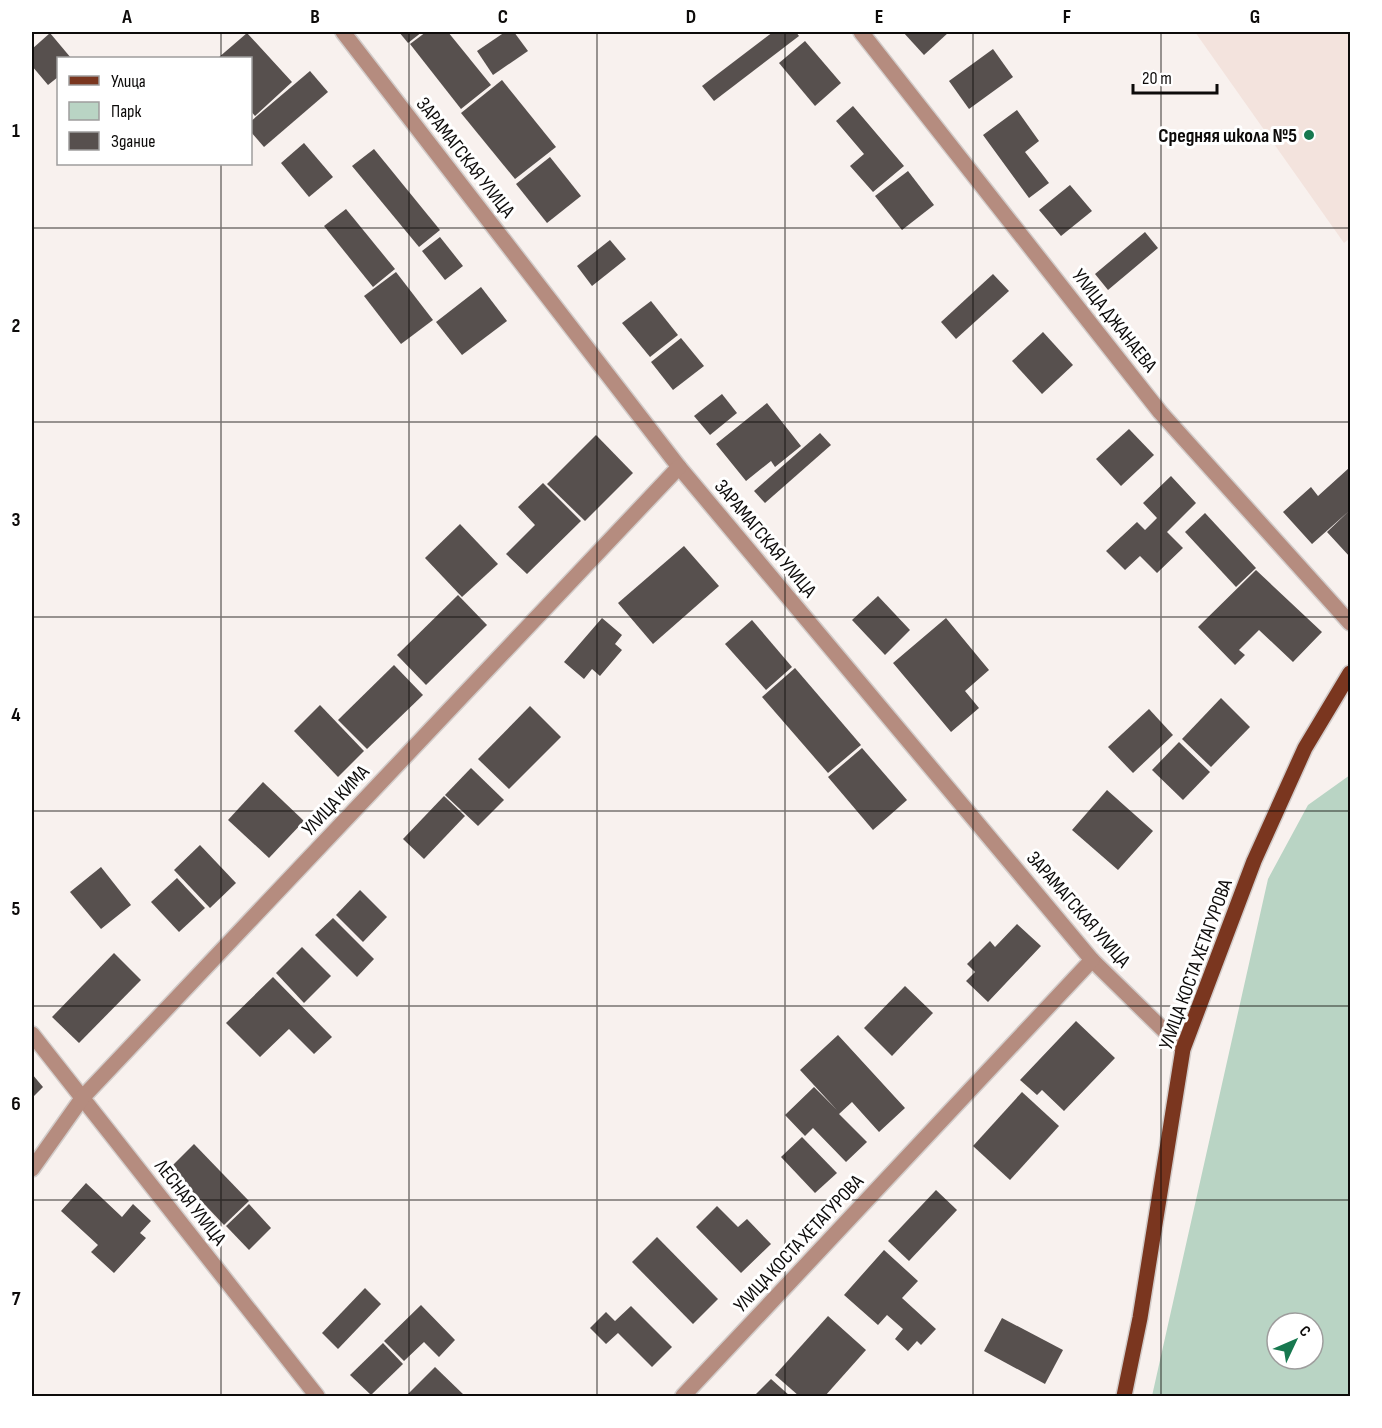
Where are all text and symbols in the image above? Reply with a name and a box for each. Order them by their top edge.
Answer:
text: A [121,5,132,29]
text: B [310,5,320,29]
text: C [498,5,508,29]
text: D [686,5,696,29]
text: E [875,5,883,29]
text: F [1063,5,1071,29]
text: G [1250,5,1260,29]
legend [57,57,252,165]
scale bar [1133,57,1217,95]
text: 20 m [1142,68,1172,89]
text: Улица [111,71,146,92]
street label: ЗАРАМАГСКАЯ УЛИЦА [411,93,520,223]
text: Парк [111,101,142,122]
text: 1 [12,119,20,143]
place label: Средняя школа №5 [1158,124,1297,148]
marker: Средняя школа №5 [1302,128,1316,142]
text: Здание [111,131,156,152]
street label: УЛИЦА ДЖАНАЕВА [1067,264,1162,377]
text: 2 [12,314,20,338]
street label: ЗАРАМАГСКАЯ УЛИЦА [709,475,822,603]
text: 3 [12,508,21,532]
text: 4 [11,703,21,727]
street label: УЛИЦА КИМА [297,760,375,841]
street label: ЗАРАМАГСКАЯ УЛИЦА [1021,847,1136,973]
street label: УЛИЦА КОСТА ХЕТАГУРОВА [1154,876,1238,1053]
text: 5 [12,897,21,921]
text: 6 [11,1092,21,1116]
street label: ЛЕСНАЯ УЛИЦА [149,1154,231,1251]
street label: УЛИЦА КОСТА ХЕТАГУРОВА [729,1170,869,1317]
text: 7 [12,1287,21,1311]
north arrow [1265,1311,1325,1371]
text: С [1295,1322,1314,1341]

